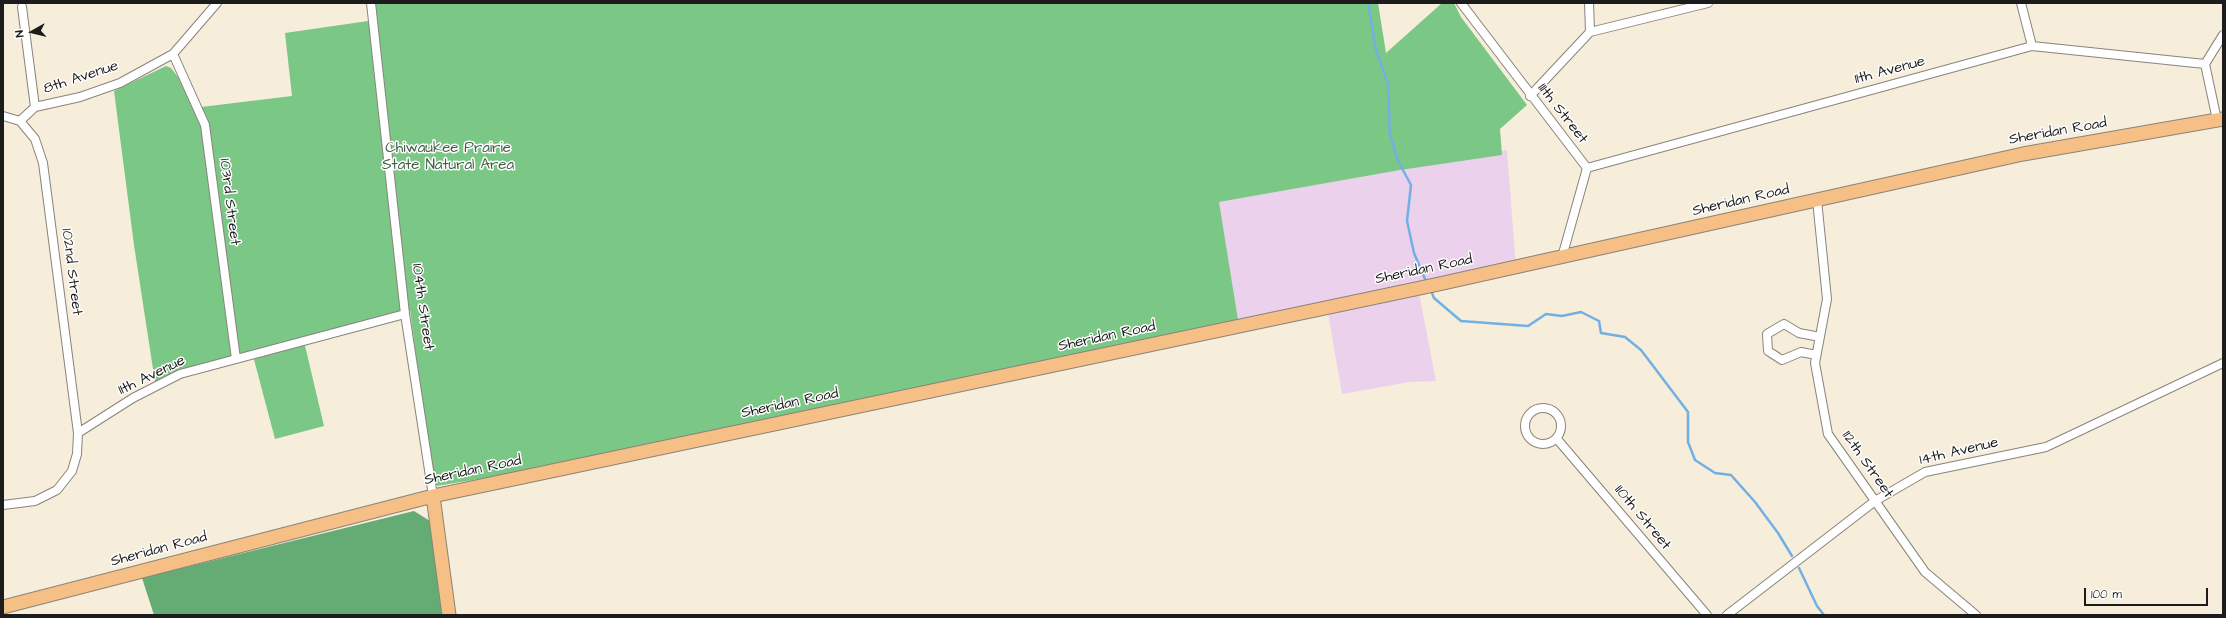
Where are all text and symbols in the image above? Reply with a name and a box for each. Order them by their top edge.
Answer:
north arrow [12,12,52,52]
text: N [12,29,28,38]
street label: 11th Avenue [1853,53,1927,89]
street label: 8th Avenue [41,57,121,99]
street label: 111th Street [1533,80,1591,148]
street label: Sheridan Road [2008,115,2108,149]
park label: Chiwaukee Prairie State Natural Area [382,140,514,175]
street label: 103rd Street [215,158,243,246]
street label: Sheridan Road [1691,181,1791,221]
street label: 102nd Street [57,228,85,316]
street label: Sheridan Road [1374,251,1474,289]
street label: 104th Street [407,262,437,352]
street label: Sheridan Road [1057,318,1157,356]
street label: 11th Avenue [116,352,188,400]
street label: Sheridan Road [740,385,840,423]
street label: 112th Street [1837,428,1897,502]
street label: 14th Avenue [1918,434,2000,470]
street label: Sheridan Road [423,452,523,490]
street label: 110th Street [1610,482,1674,554]
street label: Sheridan Road [109,528,209,572]
scale bar [2086,580,2210,606]
text: 100 m [2091,586,2122,603]

